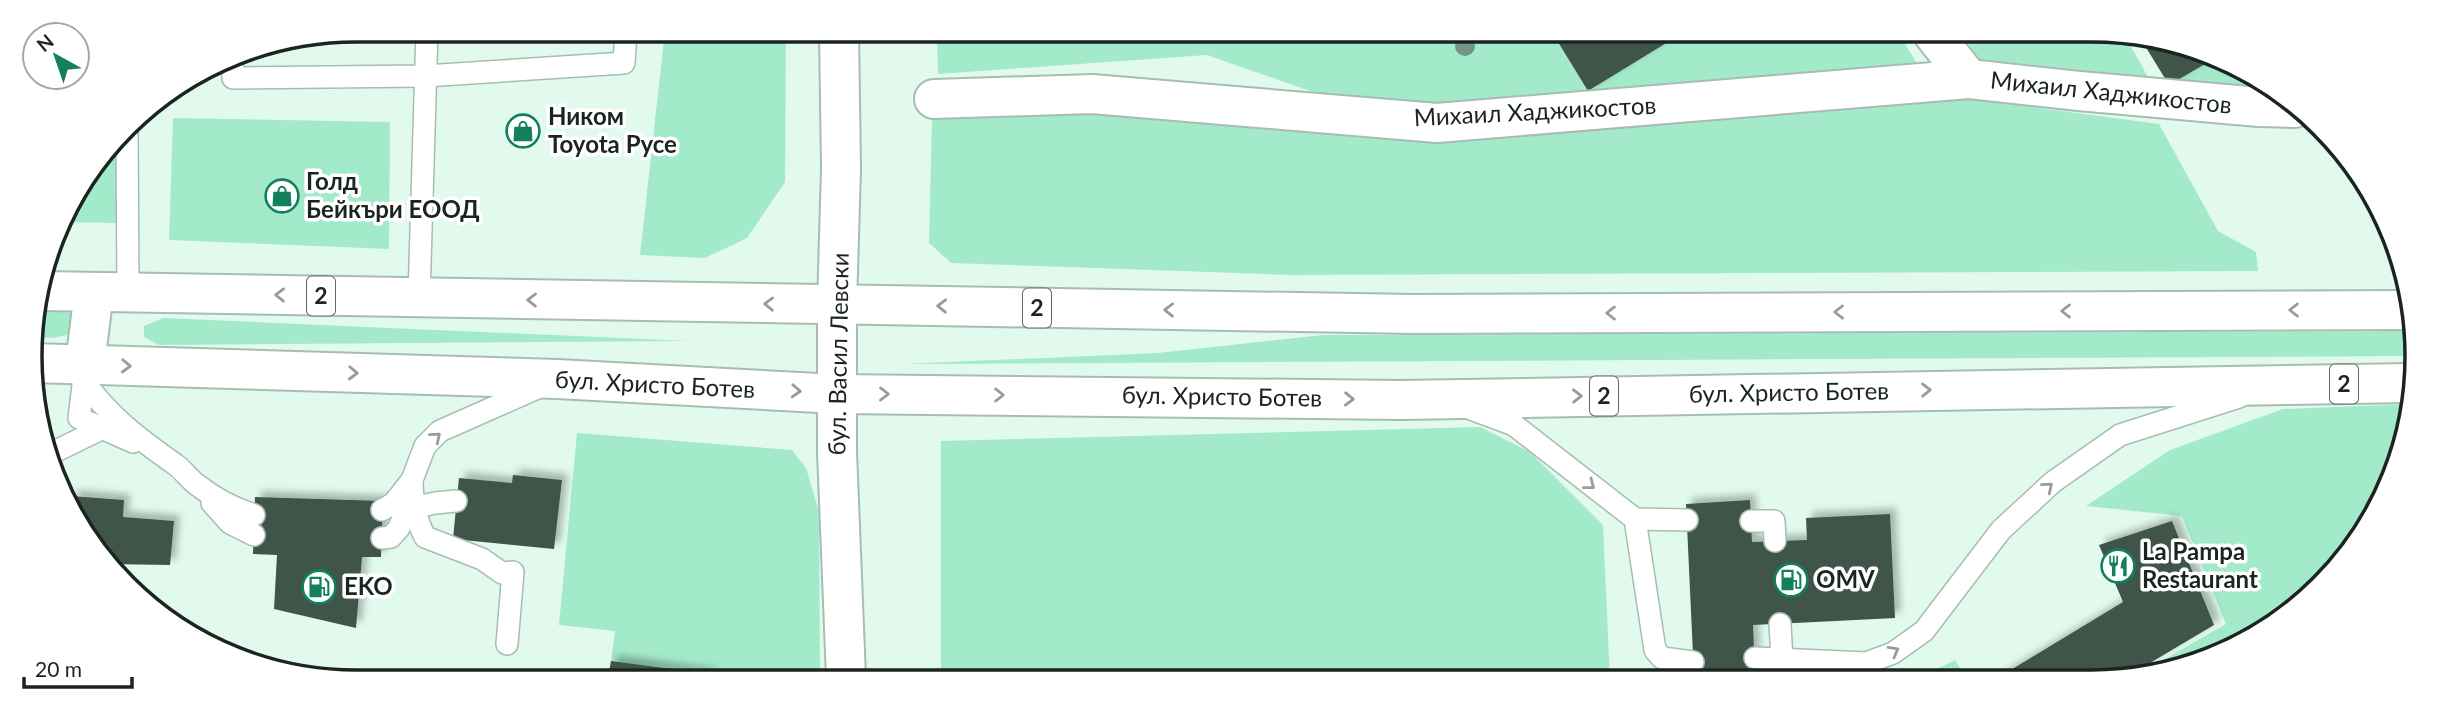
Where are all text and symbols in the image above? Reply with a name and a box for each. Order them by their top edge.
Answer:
north arrow [21,21,91,91]
text: N [32,29,58,56]
street label: Михаил Хаджикостов [1989,64,2233,119]
street label: Михаил Хаджикостов [1413,90,1657,131]
place label: Ником Toyota Русе [548,101,677,158]
shop icon: Ником Toyota Русе [504,112,542,150]
place label: Голд Бейкъри ЕООД [306,166,480,223]
shop icon: Голд Бейкъри ЕООД [263,177,301,215]
street label: бул. Васил Левски [821,252,854,456]
road number: 2 [307,276,335,316]
one-way arrow [274,287,285,303]
road number: 2 [1023,288,1051,328]
one-way arrow [526,292,537,307]
one-way arrow [763,296,774,311]
one-way arrow [936,299,947,314]
one-way arrow [2288,302,2298,318]
one-way arrow [1164,303,1175,318]
one-way arrow [2060,303,2071,319]
one-way arrow [1833,304,1843,320]
one-way arrow [1605,305,1616,321]
one-way arrow [121,358,132,373]
street label: бул. Христо Ботев [554,364,756,403]
road number: 2 [2330,364,2358,404]
one-way arrow [348,365,359,380]
street label: бул. Христо Ботев [1689,375,1889,408]
road number: 2 [1590,376,1618,416]
street label: бул. Христо Ботев [1122,379,1322,412]
one-way arrow [1921,383,1932,398]
one-way arrow [791,384,802,399]
one-way arrow [879,386,890,402]
one-way arrow [994,387,1005,403]
one-way arrow [1571,389,1582,404]
one-way arrow [1344,391,1355,407]
one-way arrow [427,433,440,445]
one-way arrow [1583,477,1595,490]
one-way arrow [2040,483,2053,495]
place label: La Pampa Restaurant [2142,536,2258,593]
restaurant icon: La Pampa Restaurant [2099,547,2137,585]
fuel station icon: OMV [1772,561,1810,599]
place label: OMV [1816,564,1875,593]
fuel station icon: EKO [300,568,338,606]
place label: EKO [344,571,393,600]
scale bar [24,646,133,690]
one-way arrow [1886,646,1899,659]
text: 20 m [35,656,82,681]

